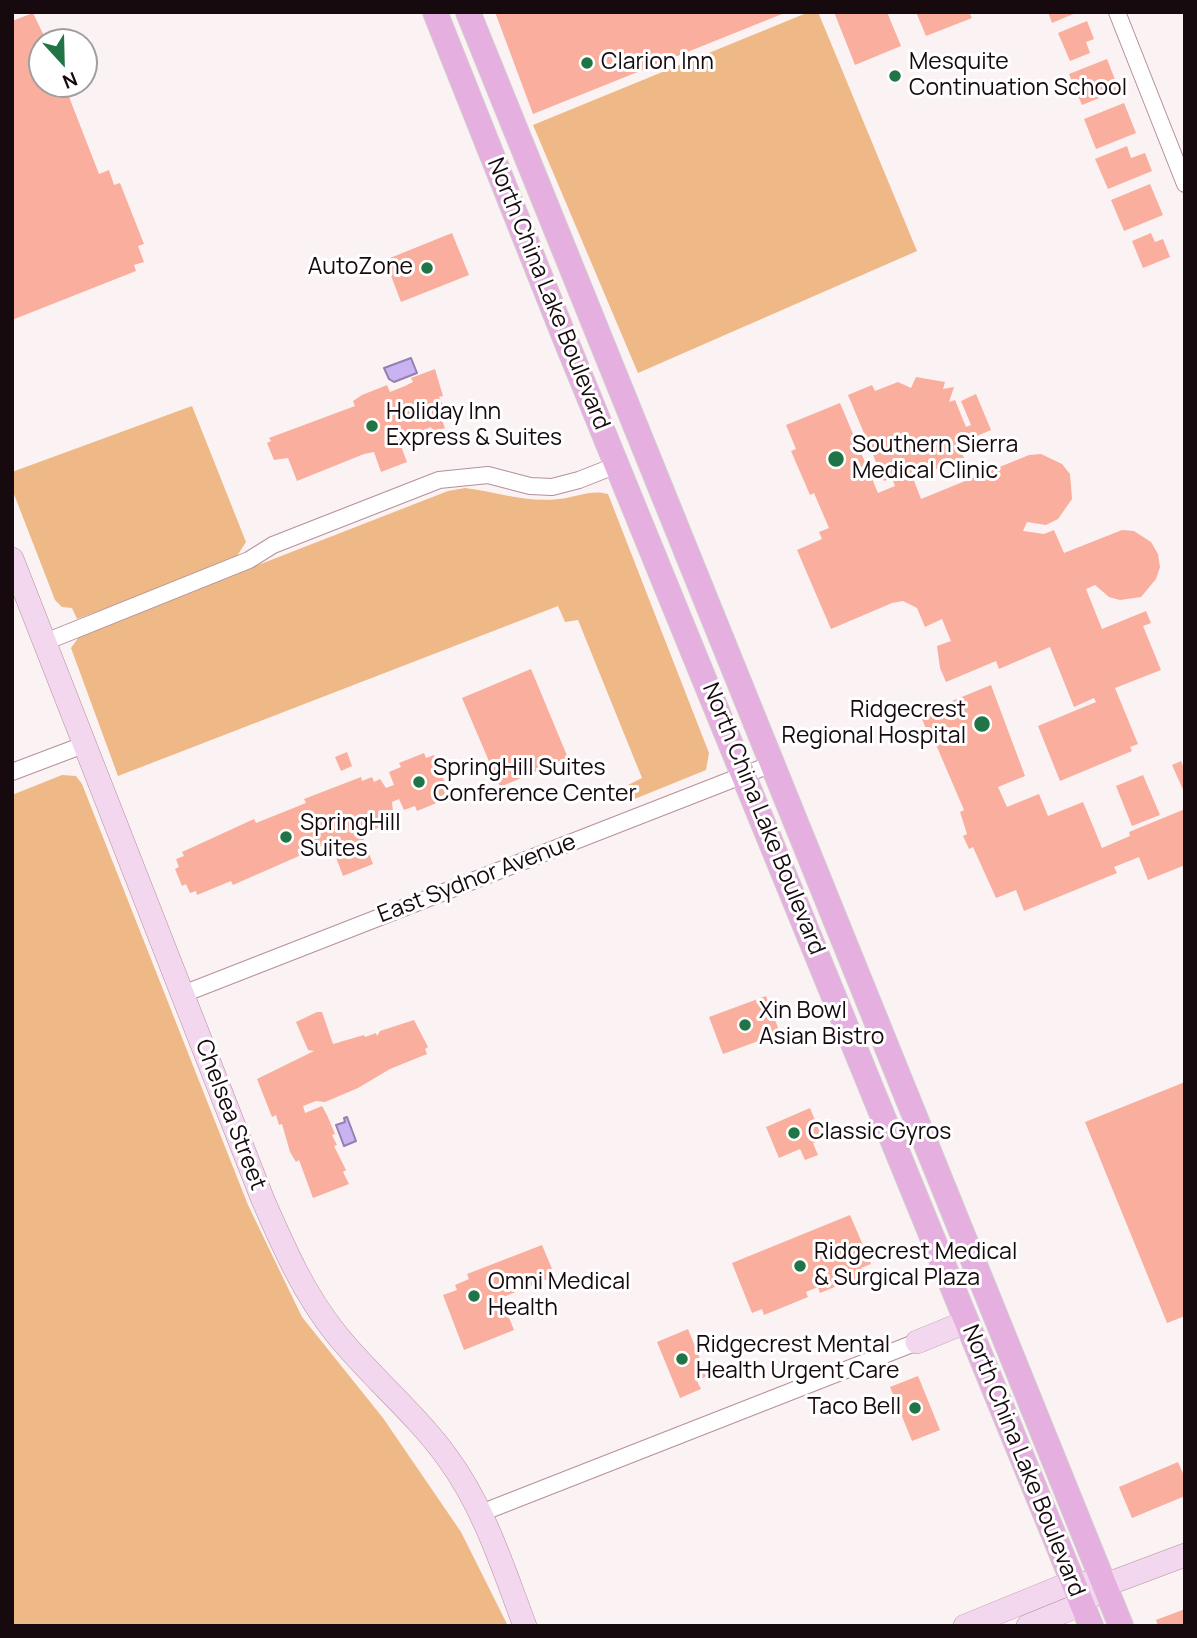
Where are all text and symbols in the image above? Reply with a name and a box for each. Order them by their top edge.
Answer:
north arrow [28,28,98,98]
place label: Clarion Inn [601,49,714,77]
place label: Mesquite Continuation School [909,49,1127,103]
marker: Clarion Inn [579,55,595,71]
text: N [59,66,81,95]
marker: Mesquite Continuation School [887,68,903,84]
street label: North China Lake Boulevard [481,154,615,434]
place label: AutoZone [308,254,413,282]
marker: AutoZone [419,260,435,276]
place label: Holiday Inn Express & Suites [386,399,562,453]
marker: Holiday Inn Express & Suites [364,418,380,434]
place label: Southern Sierra Medical Clinic [852,432,1018,486]
marker: Southern Sierra Medical Clinic [826,449,846,469]
street label: North China Lake Boulevard [696,679,830,959]
place label: Ridgecrest Regional Hospital [781,697,966,751]
marker: Ridgecrest Regional Hospital [972,714,992,734]
place label: SpringHill Suites Conference Center [433,755,637,809]
marker: SpringHill Suites Conference Center [411,774,427,790]
place label: SpringHill Suites [300,810,401,864]
marker: SpringHill Suites [278,829,294,845]
street label: East Sydnor Avenue [374,829,580,929]
place label: Xin Bowl Asian Bistro [759,998,884,1052]
marker: Xin Bowl Asian Bistro [737,1017,753,1033]
street label: Chelsea Street [189,1036,271,1194]
place label: Classic Gyros [808,1119,951,1147]
marker: Classic Gyros [786,1125,802,1141]
place label: Ridgecrest Medical & Surgical Plaza [814,1239,1017,1293]
marker: Ridgecrest Medical & Surgical Plaza [792,1258,808,1274]
place label: Omni Medical Health [488,1269,630,1323]
marker: Omni Medical Health [466,1288,482,1304]
street label: North China Lake Boulevard [956,1321,1090,1601]
place label: Ridgecrest Mental Health Urgent Care [696,1332,899,1386]
marker: Ridgecrest Mental Health Urgent Care [674,1351,690,1367]
place label: Taco Bell [807,1394,901,1422]
marker: Taco Bell [907,1400,923,1416]

